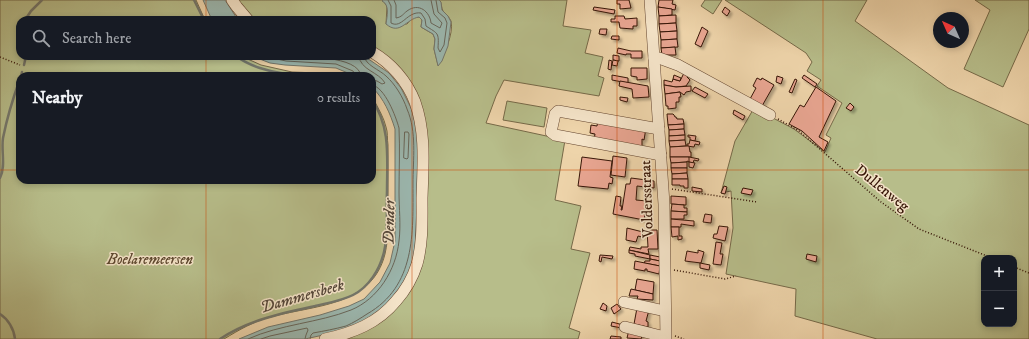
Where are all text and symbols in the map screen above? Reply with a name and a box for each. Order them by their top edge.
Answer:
north arrow [933,12,969,48]
search box [16,16,376,60]
icon: search [30,27,52,49]
text: Search here [62,29,131,48]
text: Nearby [32,87,82,109]
text: 0 results [317,90,360,106]
street label: Voldersstraat [636,160,658,239]
street label: Dullenweg [851,160,914,216]
water label: Dender [379,197,399,245]
park label: Boelaremeersen [106,250,193,269]
map controls [981,255,1017,327]
button: + [981,255,1017,291]
water label: Dammersbeek [258,274,347,318]
button: − [981,291,1017,327]

